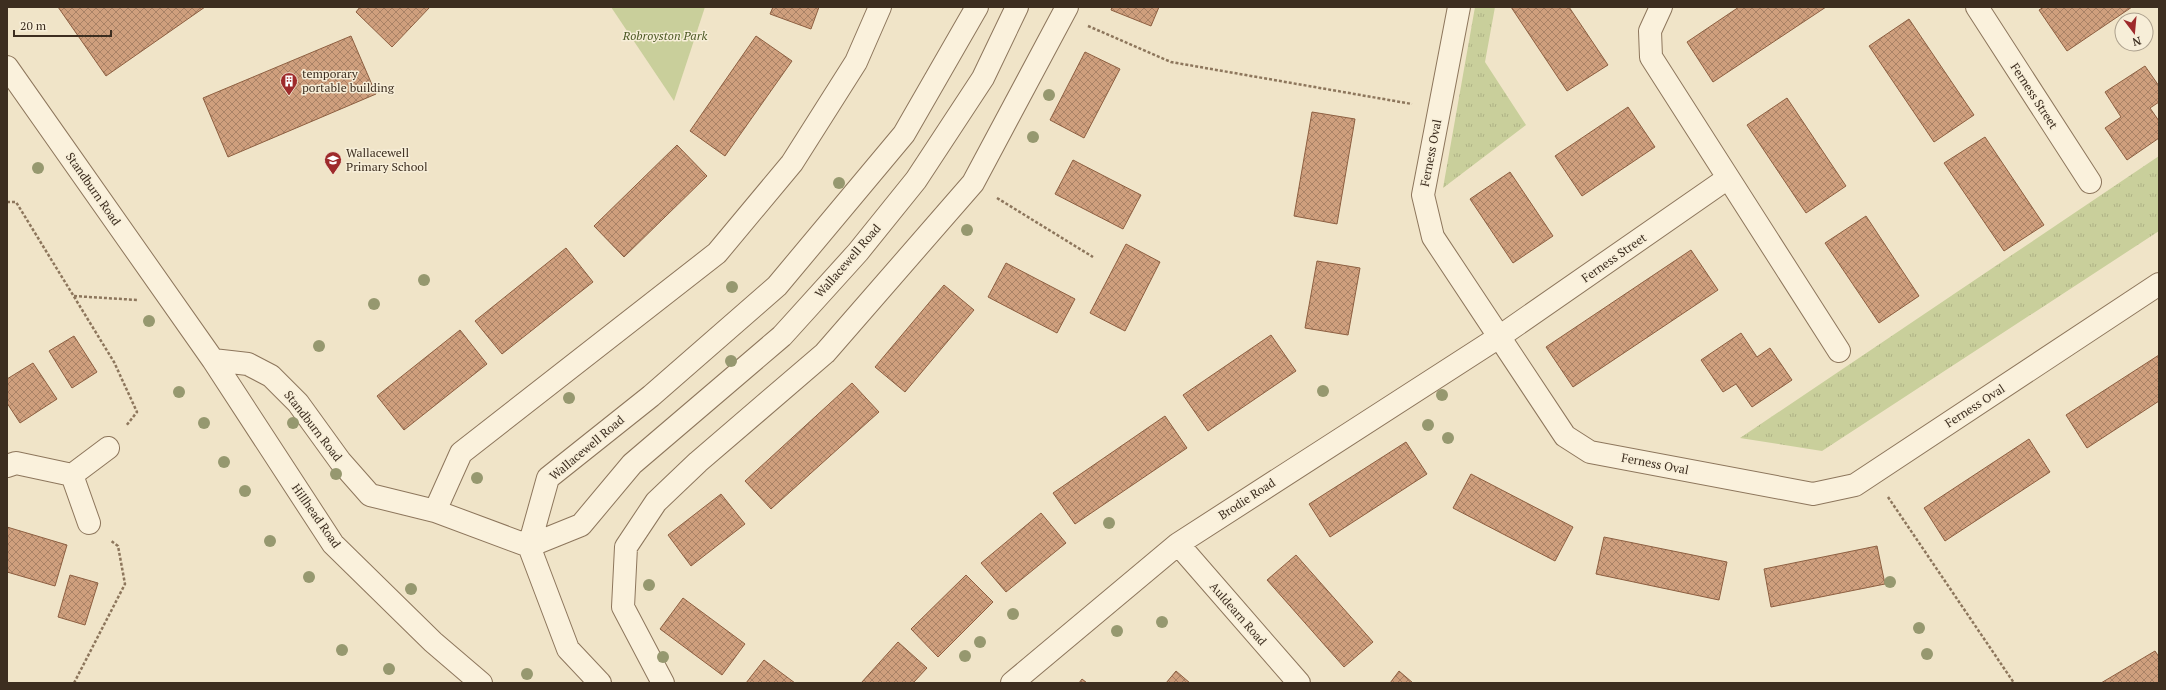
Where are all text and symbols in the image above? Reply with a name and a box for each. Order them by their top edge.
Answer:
scale bar [14,12,111,38]
north arrow [2114,12,2154,52]
text: 20 m [20,18,47,33]
park label: Robroyston Park [622,28,707,43]
text: N [2130,34,2143,50]
street label: Ferness Street [2008,60,2062,132]
place label: temporary portable building [302,66,395,95]
building icon: temporary portable building [279,71,299,96]
street label: Ferness Oval [1417,118,1444,188]
place label: Wallacewell Primary School [346,145,428,174]
street label: Standburn Road [63,149,124,228]
school or university icon: Wallacewell Primary School [323,150,343,175]
street label: Wallacewell Road [812,221,884,301]
street label: Ferness Street [1578,229,1649,285]
street label: Ferness Oval [1942,380,2008,430]
street label: Standburn Road [281,387,346,464]
street label: Wallacewell Road [546,412,627,483]
street label: Ferness Oval [1620,450,1690,477]
street label: Brodie Road [1216,475,1278,522]
street label: Hillhead Road [289,481,344,551]
street label: Auldearn Road [1207,579,1270,649]

